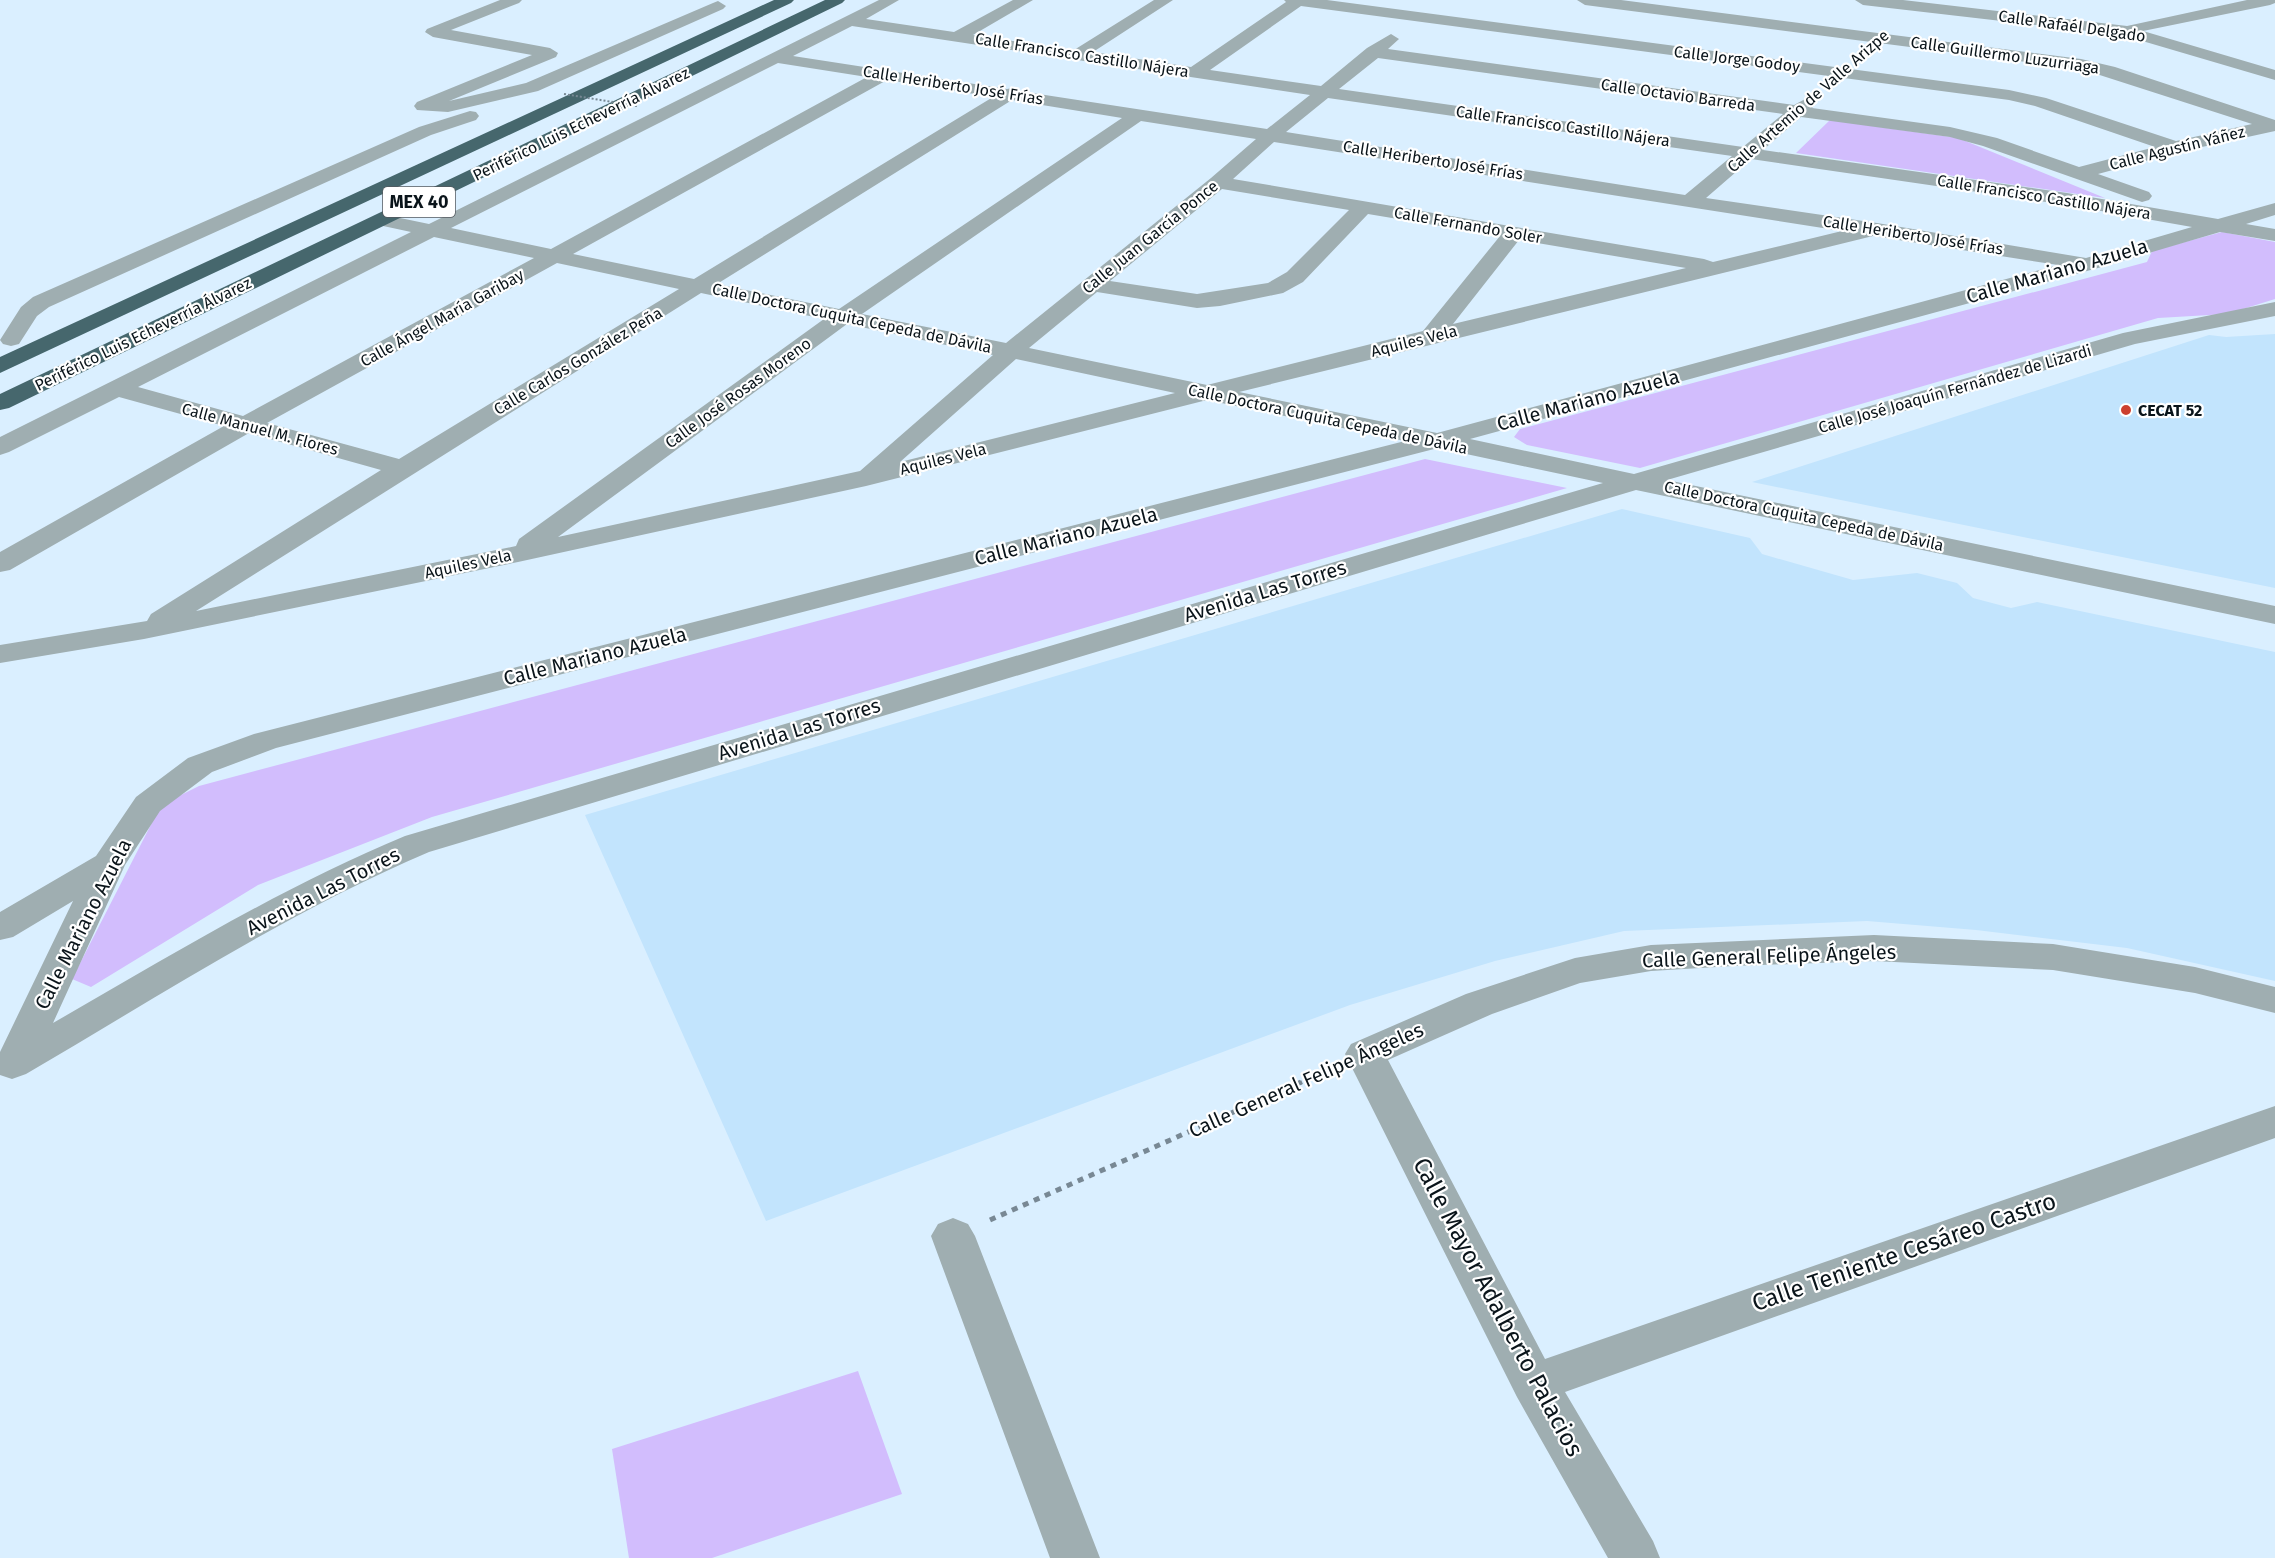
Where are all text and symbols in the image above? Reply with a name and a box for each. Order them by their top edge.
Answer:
street label: Calle Rafaél Delgado [1997,6,2147,46]
street label: Calle Artemio de Valle Arizpe [1723,26,1893,176]
street label: Calle Francisco Castillo Nájera [974,29,1190,81]
street label: Calle Guillermo Luzurriaga [1909,32,2101,78]
street label: Calle Jorge Godoy [1673,42,1801,76]
street label: Calle Heriberto José Frías [862,61,1044,109]
street label: Periférico Luis Echeverría Álvarez [469,62,692,185]
street label: Calle Octavio Barreda [1600,75,1756,115]
street label: Calle Francisco Castillo Nájera [1455,102,1671,150]
street label: Calle Agustín Yáñez [2107,122,2247,174]
street label: Calle Heriberto José Frías [1342,136,1524,184]
street label: Calle Francisco Castillo Nájera [1936,171,2152,223]
street label: Calle Juan García Ponce [1078,176,1222,298]
road number: MEX 40 [383,187,455,217]
street label: Calle Fernando Soler [1393,203,1544,248]
street label: Calle Heriberto José Frías [1822,211,2004,259]
street label: Calle Mariano Azuela [1963,234,2151,308]
street label: Calle Ángel María Garibay [357,264,527,371]
street label: Periférico Luis Echeverría Álvarez [31,272,254,395]
street label: Calle Doctora Cuquita Cepeda de Dávila [711,279,993,357]
street label: Calle Carlos González Peña [490,303,666,419]
street label: Aquiles Vela [1369,321,1459,361]
street label: Calle José Rosas Moreno [661,334,815,452]
street label: Calle José Joaquín Fernández de Lizardi [1816,341,2094,437]
street label: Calle Mariano Azuela [1494,364,1682,436]
street label: Calle Doctora Cuquita Cepeda de Dávila [1187,380,1469,458]
street label: Calle Manuel M. Flores [180,399,340,459]
place label: CECAT 52 [2138,401,2202,420]
marker: CECAT 52 [2119,403,2133,417]
street label: Aquiles Vela [898,439,988,479]
street label: Calle Doctora Cuquita Cepeda de Dávila [1663,477,1945,555]
street label: Calle Mariano Azuela [972,502,1160,570]
street label: Aquiles Vela [423,546,513,582]
street label: Avenida Las Torres [1181,555,1349,627]
street label: Calle Mariano Azuela [501,622,689,690]
street label: Avenida Las Torres [715,693,883,765]
street label: Calle Mariano Azuela [30,835,136,1013]
street label: Avenida Las Torres [242,842,404,940]
street label: Calle General Felipe Ángeles [1642,940,1896,972]
street label: Calle General Felipe Ángeles [1185,1017,1427,1143]
street label: Calle Mayor Adalberto Palacios [1407,1153,1589,1461]
street label: Calle Teniente Cesáreo Castro [1748,1187,2060,1317]

